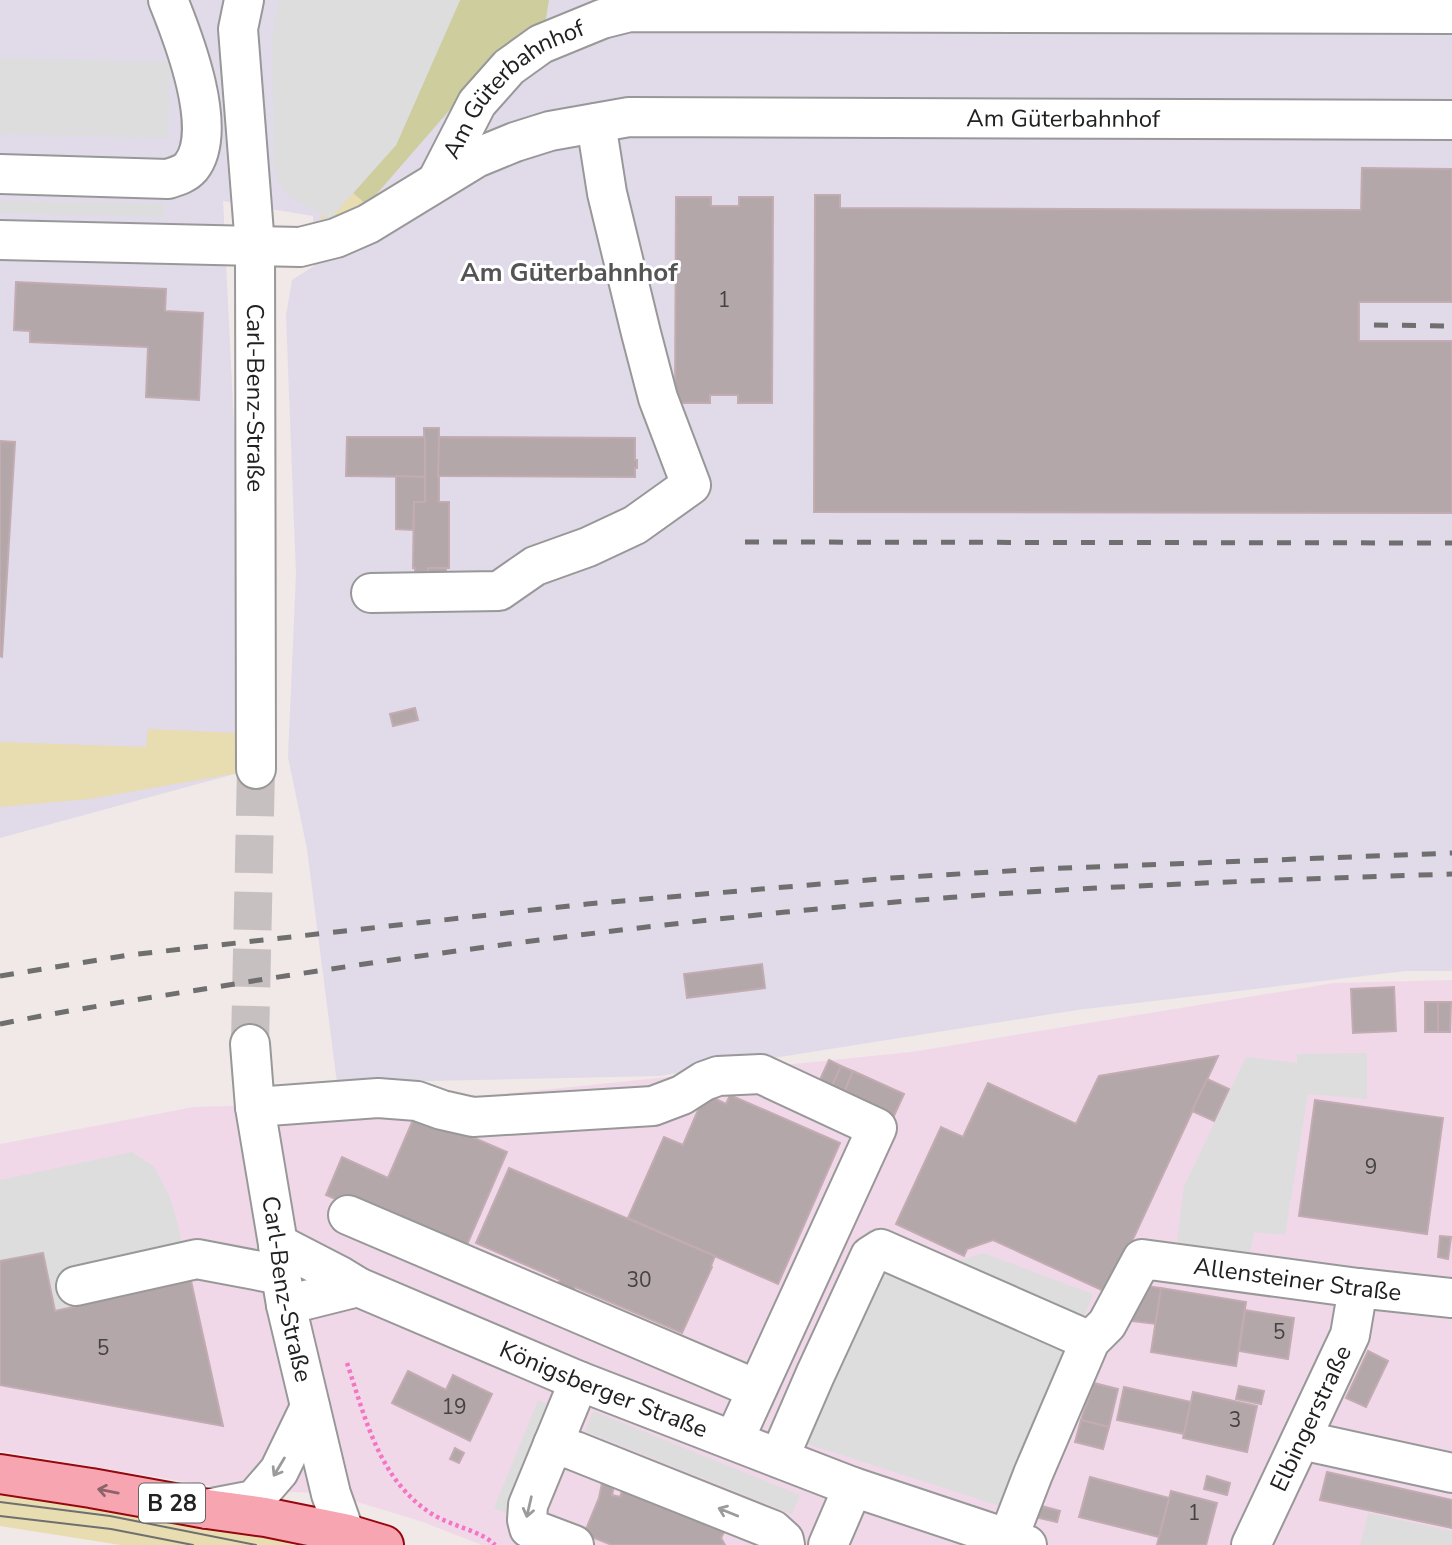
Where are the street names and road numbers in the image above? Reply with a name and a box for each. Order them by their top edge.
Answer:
street label: Am Güterbahnhof [435,12,590,164]
street label: Am Güterbahnhof [966,102,1161,135]
street label: Carl-Benz-Straße [239,303,271,492]
street label: Carl-Benz-Straße [254,1194,320,1385]
street label: Allensteiner Straße [1192,1250,1403,1309]
street label: Königsberger Straße [495,1333,712,1445]
street label: Elbingerstraße [1262,1340,1359,1497]
road number: B 28 [139,1484,205,1522]

